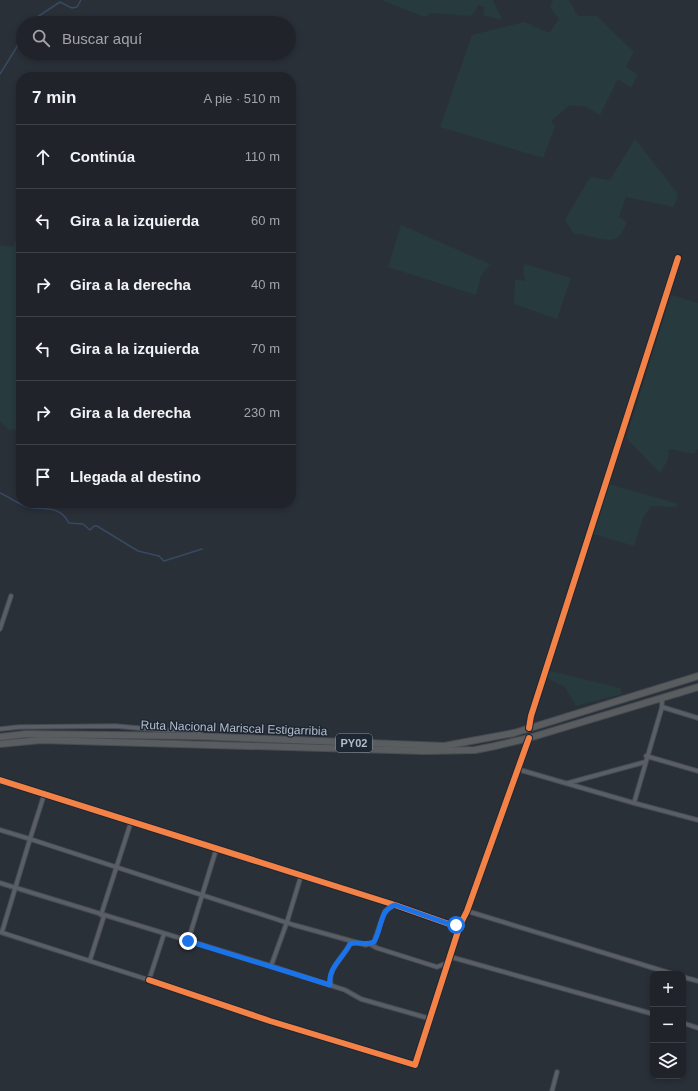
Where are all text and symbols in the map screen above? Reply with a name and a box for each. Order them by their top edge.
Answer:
search box [16,16,296,60]
icon: search [30,27,52,49]
text: Buscar aquí [62,30,142,47]
text: 7 min [32,88,76,107]
text: A pie · 510 m [203,91,280,106]
icon: ahead [32,146,54,168]
text: Continúa [70,148,135,165]
text: 110 m [245,149,280,164]
icon: left [32,210,54,232]
text: Gira a la izquierda [70,212,199,229]
text: 60 m [251,213,280,228]
icon: right [32,274,54,296]
text: Gira a la derecha [70,276,191,293]
text: 40 m [251,277,280,292]
icon: left [32,338,54,360]
text: Gira a la izquierda [70,340,199,357]
text: 70 m [251,341,280,356]
icon: right [32,402,54,424]
text: Gira a la derecha [70,404,191,421]
text: 230 m [244,405,280,420]
icon: arrive [32,466,54,488]
text: Llegada al destino [70,468,201,485]
street label: Ruta Nacional Mariscal Estigarribia [140,718,328,738]
road number: PY02 [336,734,372,752]
route start [447,916,465,934]
route end [179,932,197,950]
map controls [650,971,686,1079]
button: + [650,971,686,1007]
button: − [650,1007,686,1043]
button: layers [650,1043,686,1079]

